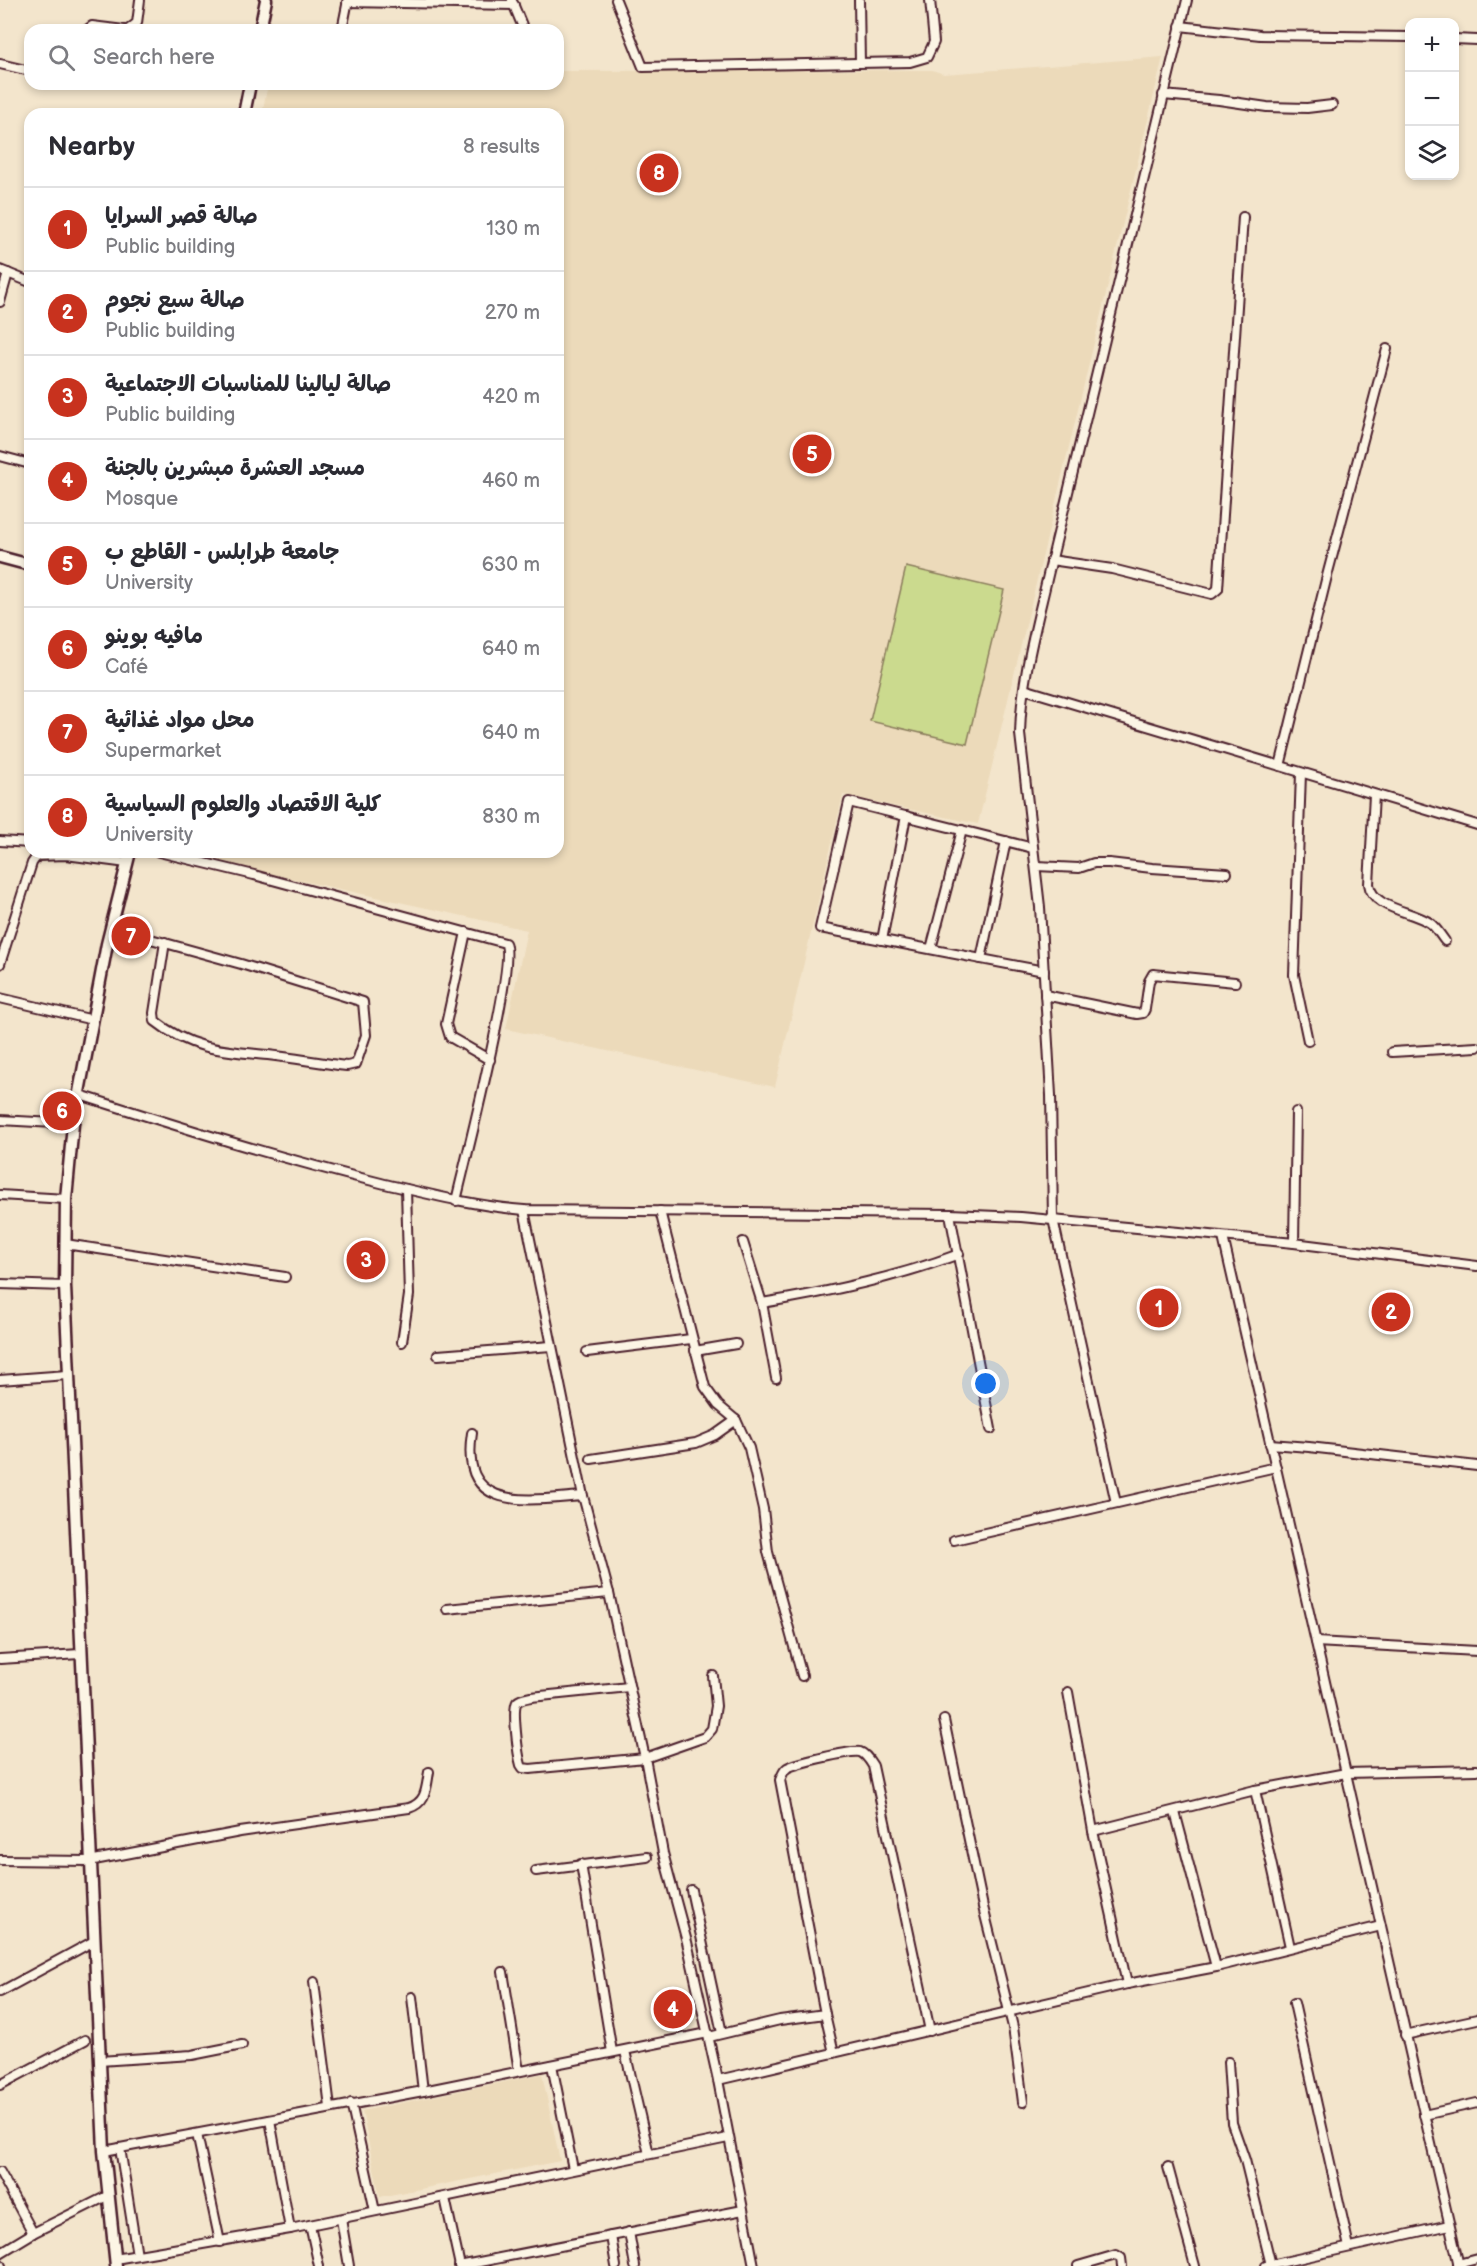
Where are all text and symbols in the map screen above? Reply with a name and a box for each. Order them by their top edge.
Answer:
map controls [1405,18,1459,180]
button: + [1405,18,1459,72]
search box [24,24,564,90]
icon: search [45,41,78,74]
text: Search here [93,44,215,71]
button: − [1405,72,1459,126]
button: layers [1405,126,1459,180]
text: Nearby [48,132,135,163]
text: 8 results [463,135,540,159]
pin: 8 [640,150,678,195]
text: صالة قصر السرايا [105,203,258,230]
text: 1 [63,217,72,241]
text: 130 m [486,217,540,241]
text: Public building [105,235,235,259]
text: صالة سبع نجوم [105,287,245,314]
text: 2 [62,301,73,325]
text: 270 m [485,301,540,325]
text: Public building [105,319,235,343]
text: صالة ليالينا للمناسبات الاجتماعية [105,371,391,398]
text: 3 [62,385,73,409]
text: 420 m [482,385,540,409]
text: Public building [105,403,235,427]
pin: 5 [792,432,832,476]
text: مسجد العشرة مبشرين بالجنة [105,455,365,482]
text: 4 [62,469,73,493]
text: 460 m [482,469,540,493]
text: Mosque [105,487,178,511]
text: جامعة طرابلس - القاطع ب [105,539,339,566]
text: 5 [62,553,73,577]
text: 630 m [482,553,540,577]
text: University [105,571,193,595]
text: مافيه بوينو [105,623,203,650]
text: 6 [61,637,74,661]
text: 640 m [482,637,540,661]
text: Café [105,655,148,679]
text: محل مواد غذائية [105,707,255,734]
text: 7 [62,721,73,745]
text: 640 m [482,721,540,745]
text: Supermarket [105,739,221,763]
text: كلية الاقتصاد والعلوم السياسية [105,791,381,818]
text: 8 [61,805,74,829]
text: 830 m [482,805,540,829]
text: University [105,823,193,847]
pin: 7 [112,914,150,958]
pin: 6 [42,1088,82,1134]
pin: 3 [346,1238,386,1282]
pin: 1 [1140,1286,1178,1330]
pin: 2 [1372,1290,1410,1334]
your location [971,1369,1000,1398]
pin: 4 [654,1986,692,2032]

